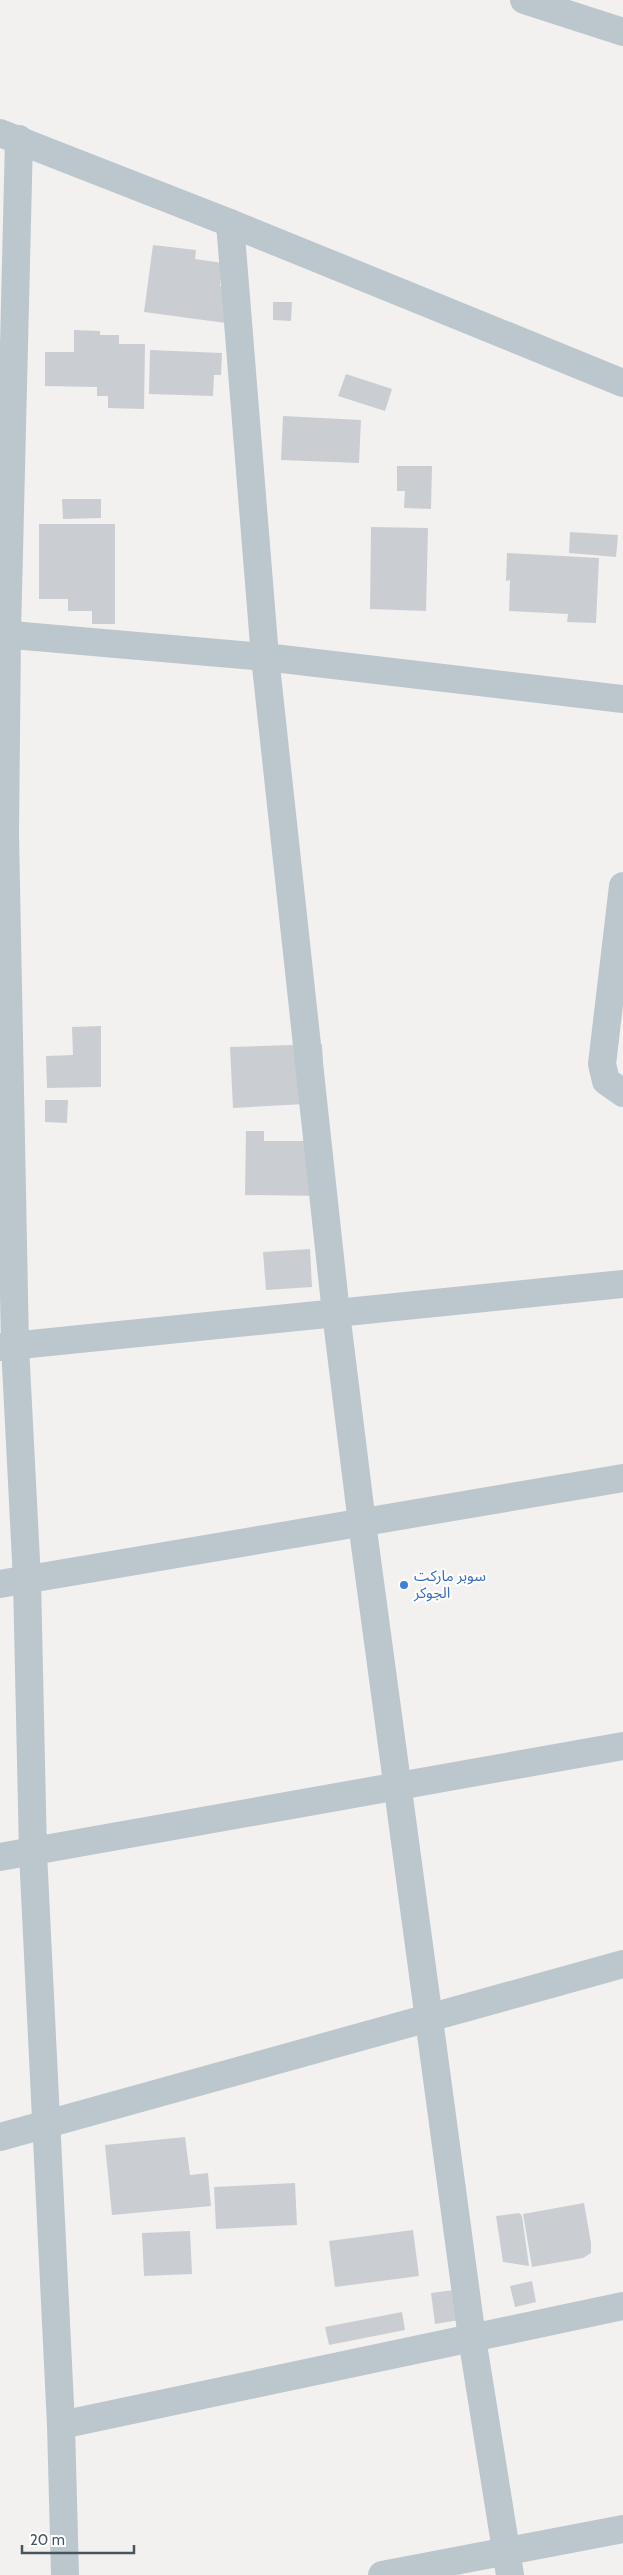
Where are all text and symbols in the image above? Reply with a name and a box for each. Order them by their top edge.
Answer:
place label: سوبر ماركت الجوكر [413,1567,486,1602]
marker: سوبر ماركت الجوكر [398,1579,410,1591]
scale bar [22,2522,135,2554]
text: 20 m [30,2531,65,2549]

